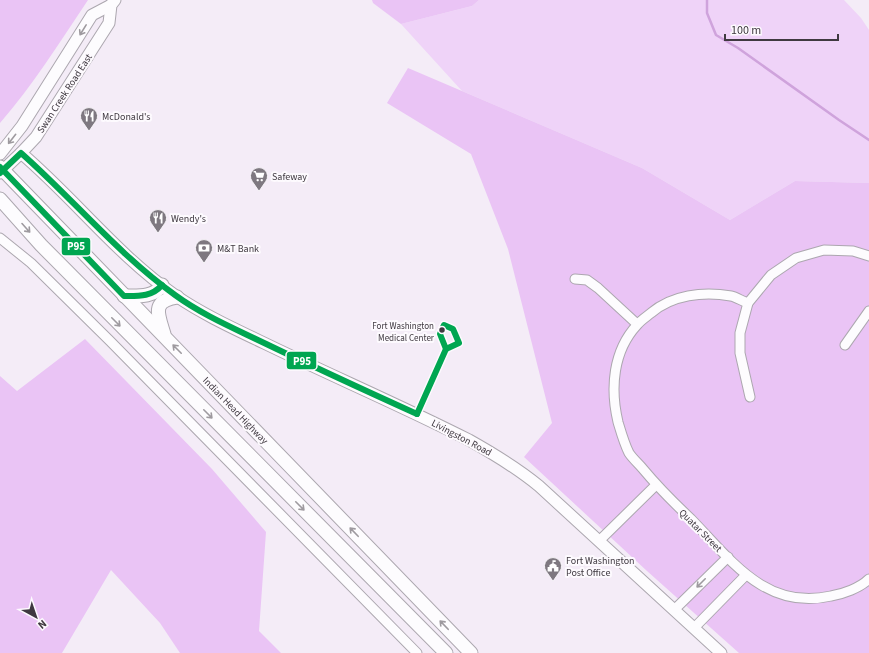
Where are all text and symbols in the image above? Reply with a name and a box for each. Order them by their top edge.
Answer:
scale bar [725,16,838,42]
text: 100 m [731,22,761,39]
one-way arrow [79,24,87,36]
street label: Swan Creek Road East [34,51,96,136]
restaurant icon: McDonald's [79,106,99,131]
place label: McDonald's [102,110,151,124]
one-way arrow [8,133,17,144]
supermarket icon: Safeway [249,166,269,191]
place label: Safeway [272,170,307,184]
restaurant icon: Wendy's [148,208,168,233]
place label: Wendy's [171,212,206,226]
one-way arrow [21,223,31,233]
line badge: P95 [61,237,91,256]
bank icon: M&T Bank [194,238,214,263]
text: P95 [67,239,85,254]
place label: M&T Bank [217,242,259,256]
one-way arrow [111,317,121,326]
place label: Fort Washington Medical Center [372,320,435,345]
marker: Fort Washington Medical Center [437,325,447,335]
one-way arrow [172,344,182,354]
line badge: P95 [286,351,317,370]
text: P95 [293,354,311,369]
street label: Indian Head Highway [199,374,271,448]
one-way arrow [203,409,213,418]
street label: Livingston Road [429,416,494,460]
one-way arrow [295,501,305,511]
street label: Quatar Street [676,506,725,556]
one-way arrow [349,527,358,537]
place label: Fort Washington Post Office [566,554,635,580]
public building icon: Fort Washington Post Office [543,556,563,581]
one-way arrow [696,578,706,588]
north arrow [16,597,56,637]
text: N [34,616,50,632]
one-way arrow [439,620,449,630]

